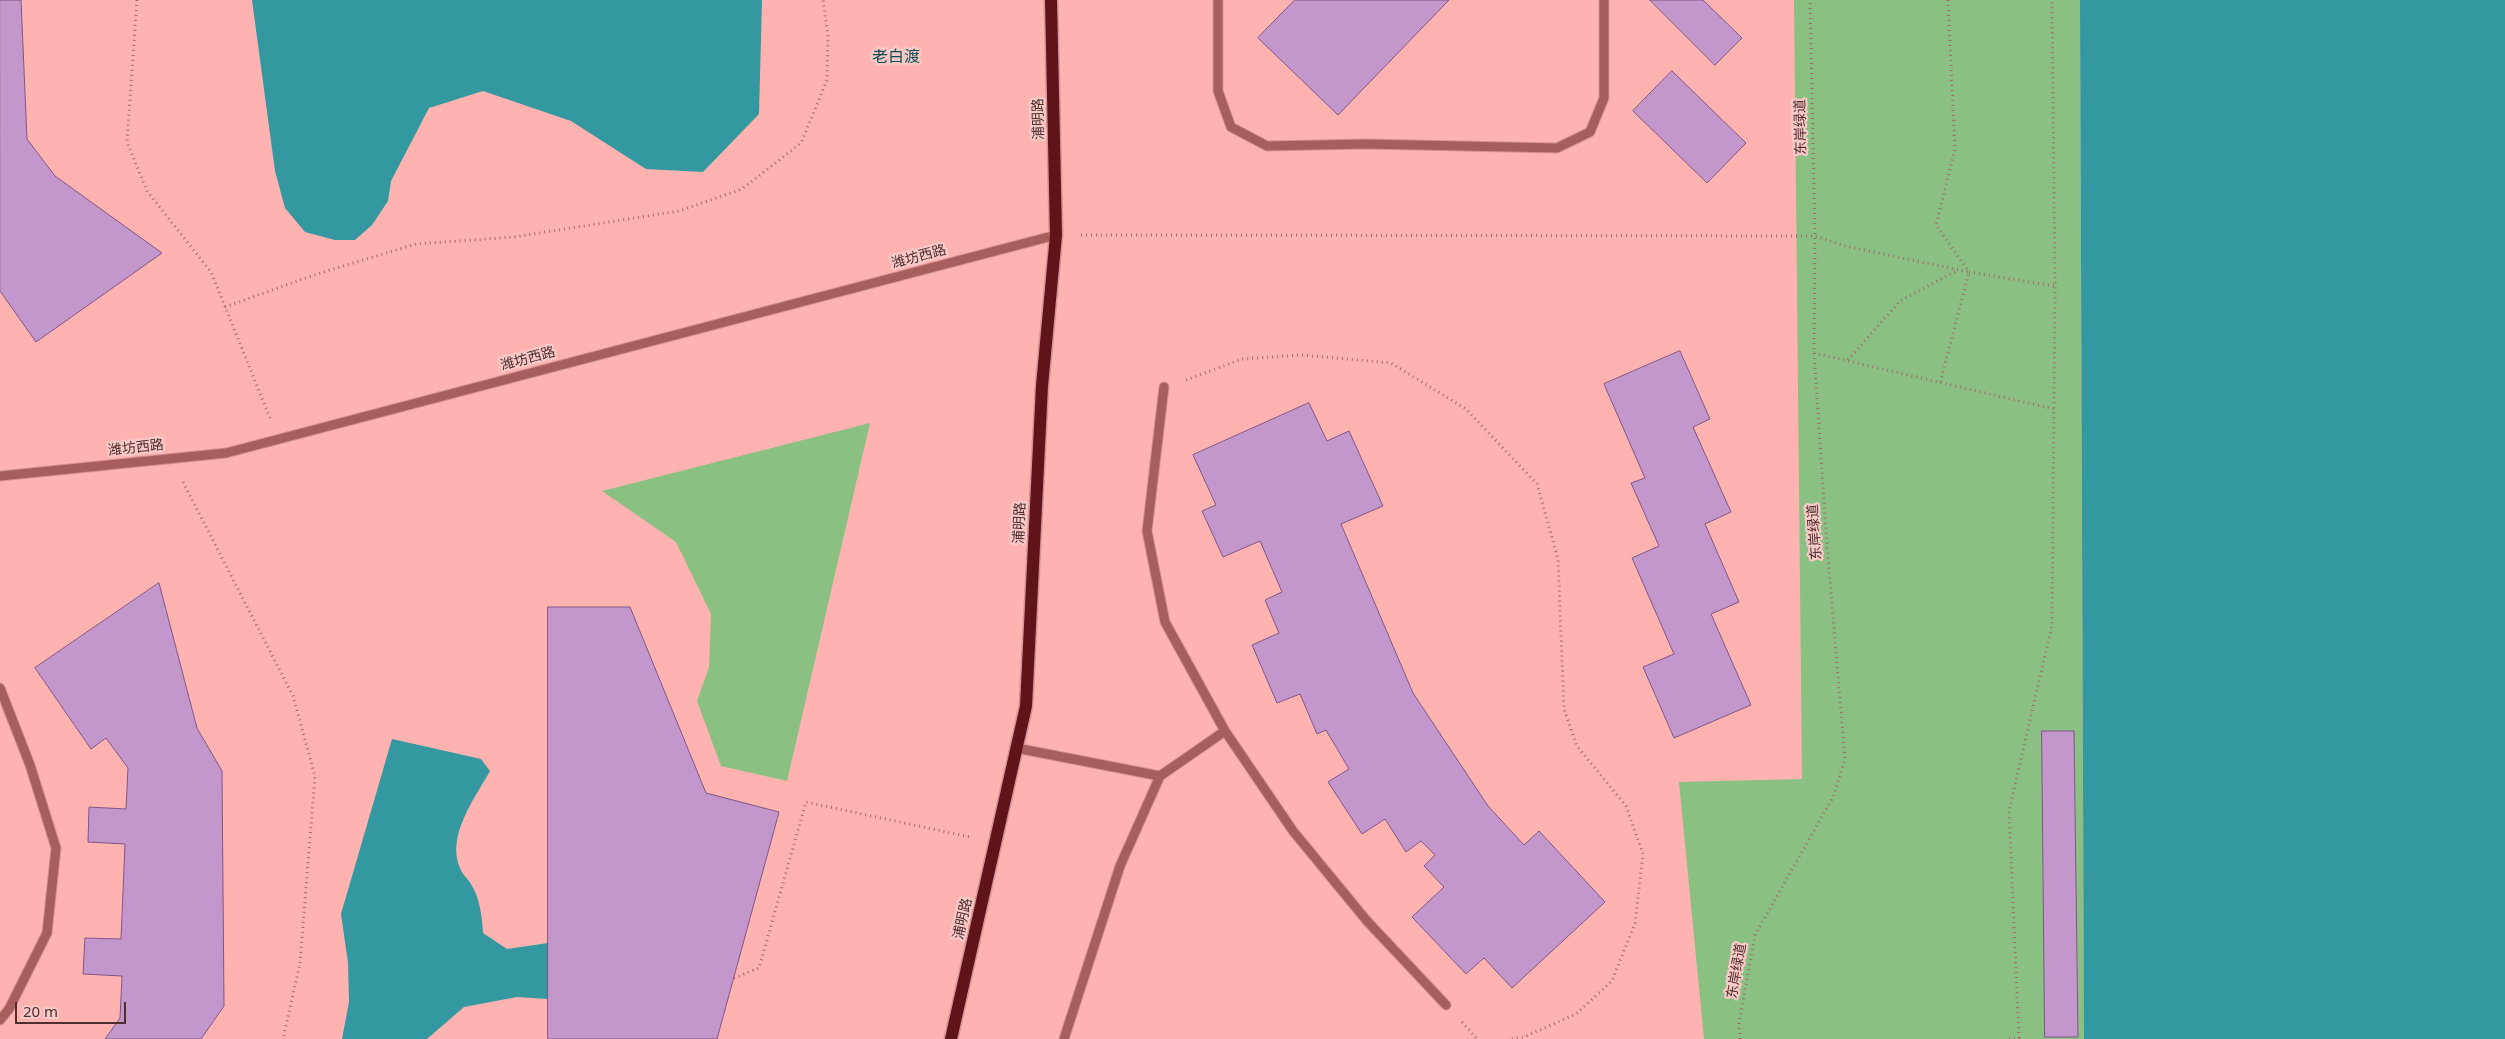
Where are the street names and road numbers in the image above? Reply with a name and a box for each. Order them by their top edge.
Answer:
street label: 浦明路 [1030,98,1048,140]
street label: 东岸绿道 [1792,99,1810,155]
street label: 潍坊西路 [890,242,948,272]
street label: 潍坊西路 [499,344,557,374]
street label: 潍坊西路 [107,437,165,459]
street label: 浦明路 [1011,502,1029,544]
street label: 东岸绿道 [1805,503,1825,561]
street label: 浦明路 [950,897,976,941]
street label: 东岸绿道 [1724,942,1750,1000]

